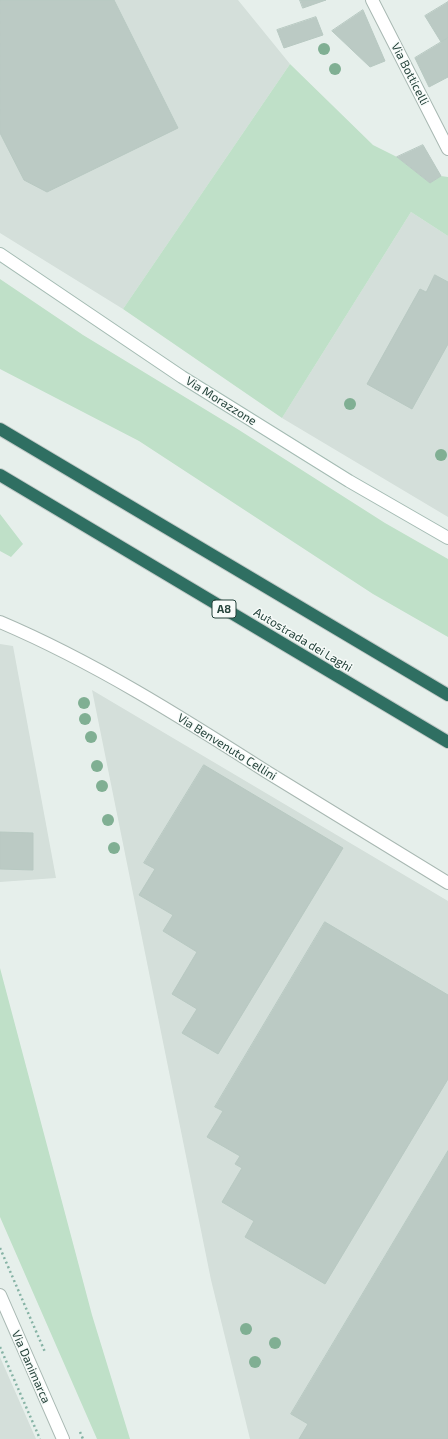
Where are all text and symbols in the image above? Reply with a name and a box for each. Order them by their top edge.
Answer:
street label: Via Botticelli [388,40,432,108]
street label: Via Morazzone [183,373,259,429]
road number: A8 [212,600,236,618]
street label: Autostrada dei Laghi [251,605,355,675]
street label: Via Benvenuto Cellini [175,711,279,783]
street label: Via Danimarca [9,1328,53,1406]

